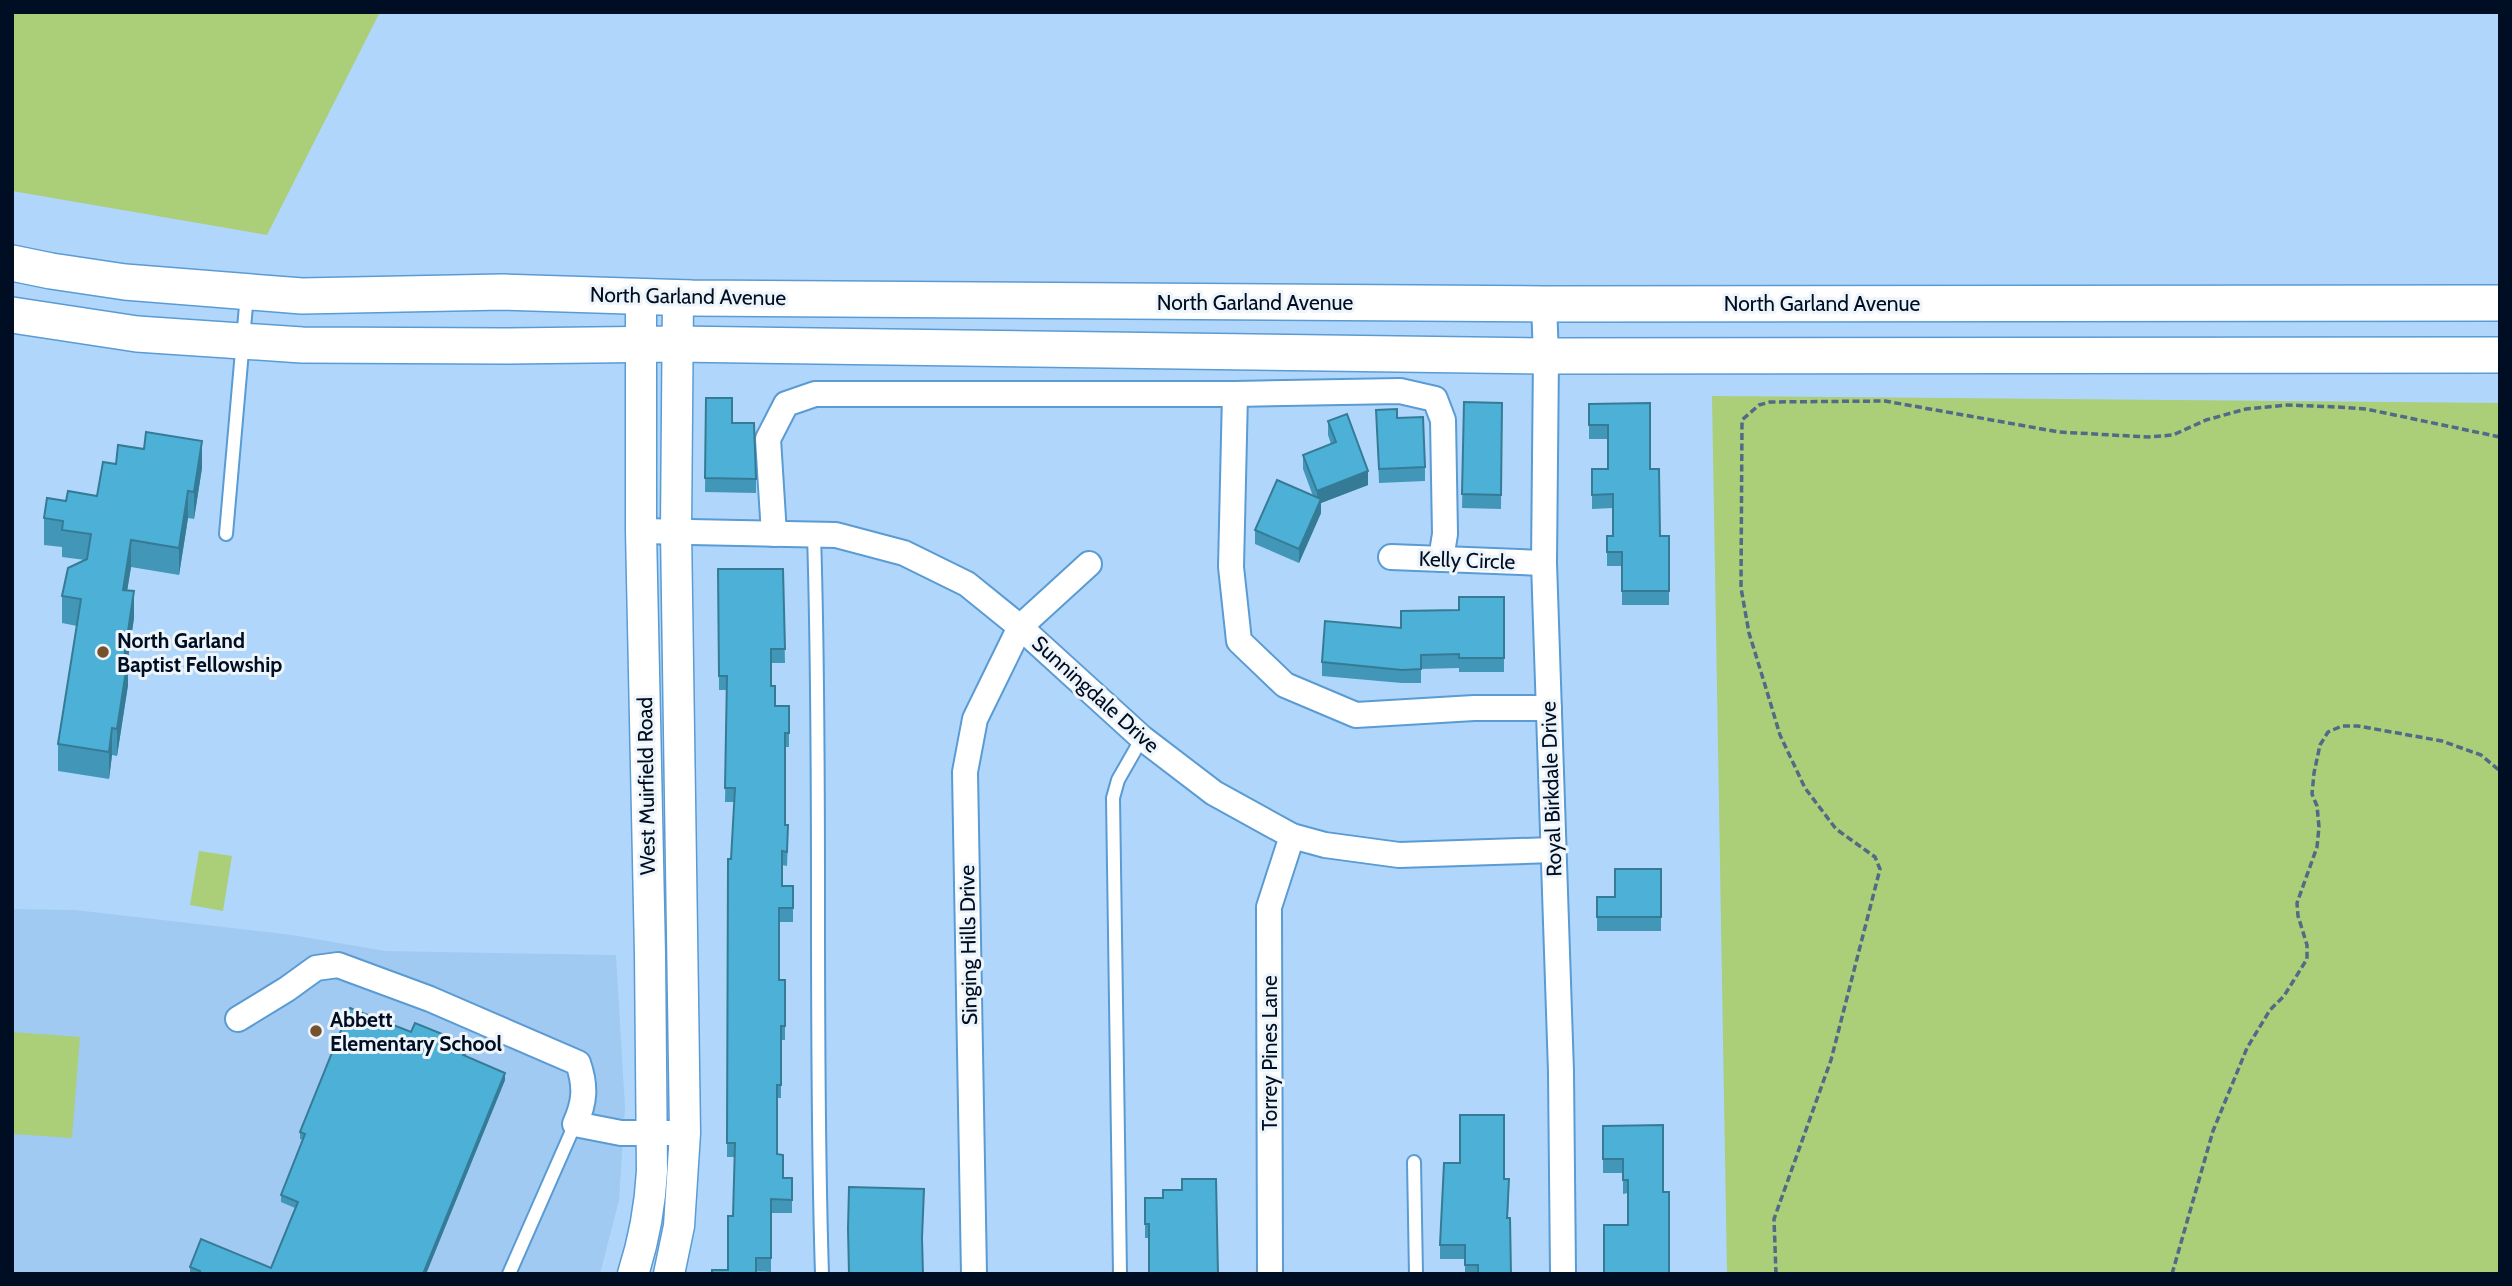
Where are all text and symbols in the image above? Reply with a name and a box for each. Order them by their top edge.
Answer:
street label: North Garland Avenue [590,282,787,310]
street label: North Garland Avenue [1157,290,1353,315]
street label: North Garland Avenue [1724,291,1920,316]
street label: Kelly Circle [1418,546,1516,574]
place label: North Garland Baptist Fellowship [117,628,282,677]
street label: Sunningdale Drive [1027,630,1165,758]
marker: North Garland Baptist Fellowship [95,644,111,660]
street label: West Muirfield Road [632,697,660,875]
street label: Royal Birkdale Drive [1535,701,1567,877]
street label: Singing Hills Drive [954,865,982,1025]
street label: Torrey Pines Lane [1257,975,1282,1131]
place label: Abbett Elementary School [330,1007,503,1056]
marker: Abbett Elementary School [308,1023,324,1039]

